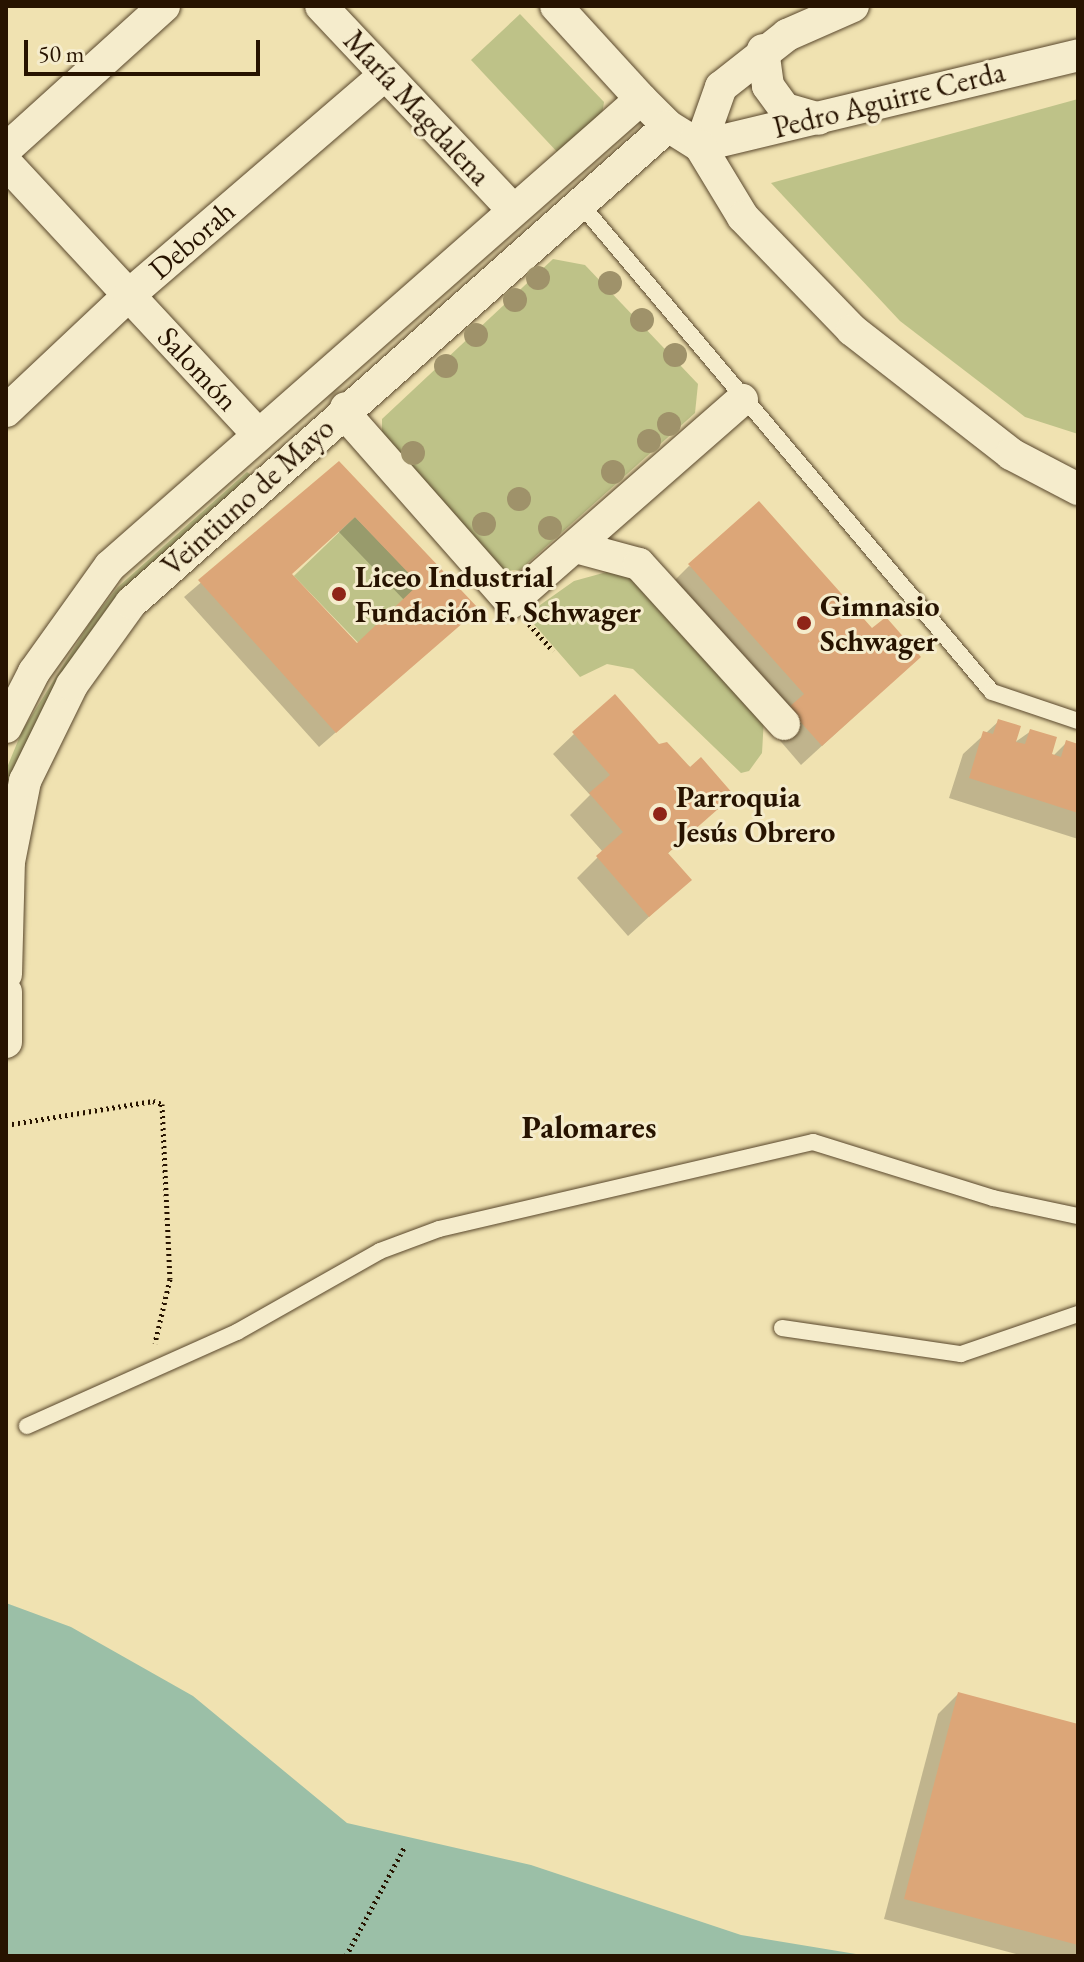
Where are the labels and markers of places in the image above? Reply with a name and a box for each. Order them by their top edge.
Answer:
place label: Liceo Industrial Fundación F. Schwager [355,559,641,630]
marker: Liceo Industrial Fundación F. Schwager [330,585,348,603]
place label: Gimnasio Schwager [820,588,939,658]
marker: Gimnasio Schwager [795,614,813,632]
place label: Parroquia Jesús Obrero [676,779,835,850]
marker: Parroquia Jesús Obrero [651,805,669,823]

